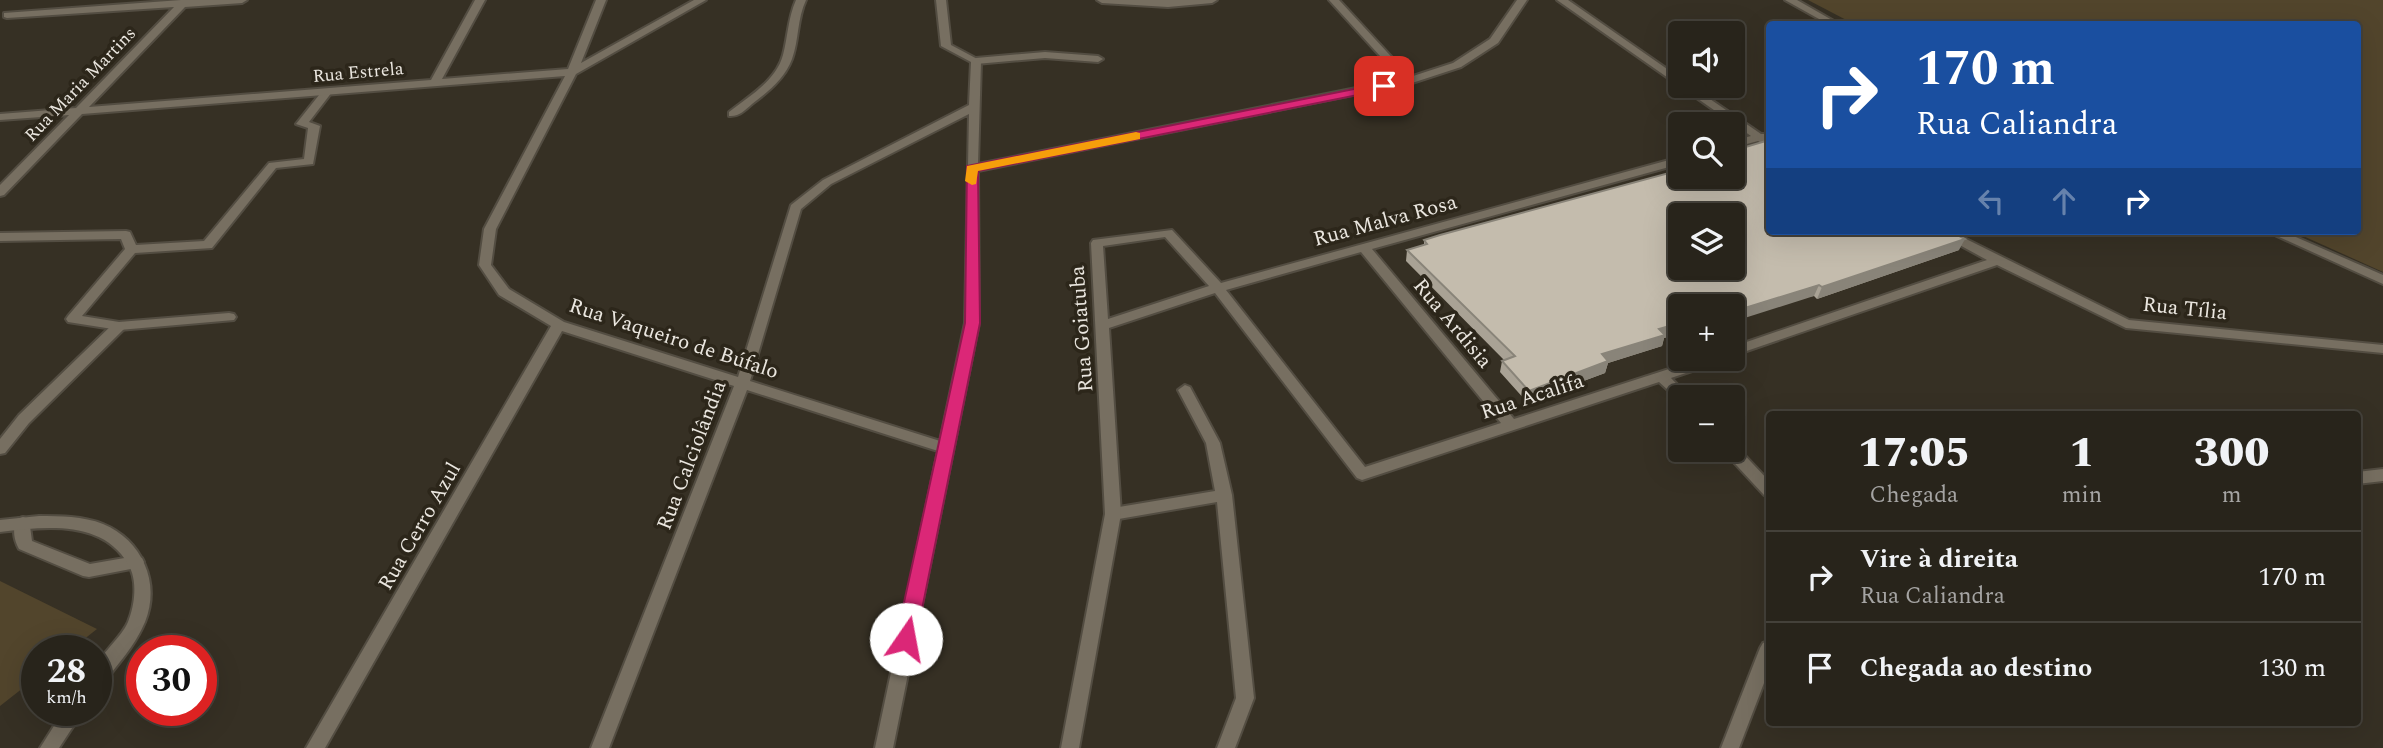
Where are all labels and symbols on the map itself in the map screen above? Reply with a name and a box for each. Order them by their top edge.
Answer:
street label: Rua Maria Martins [18,21,142,148]
street label: Rua Estrela [311,55,405,90]
pin [1354,56,1414,116]
street label: Rua Malva Rosa [1310,186,1461,256]
street label: Rua Goiatuba [1062,264,1102,393]
street label: Rua Ardisia [1405,271,1500,376]
street label: Rua Tília [2141,289,2230,329]
street label: Rua Vaqueiro de Búfalo [565,290,783,388]
street label: Rua Acalifa [1477,365,1589,429]
street label: Rua Calciolândia [649,375,735,535]
street label: Rua Cerro Azul [370,456,470,597]
position arrow [869,602,943,676]
speed limit sign: 30 [126,635,217,726]

